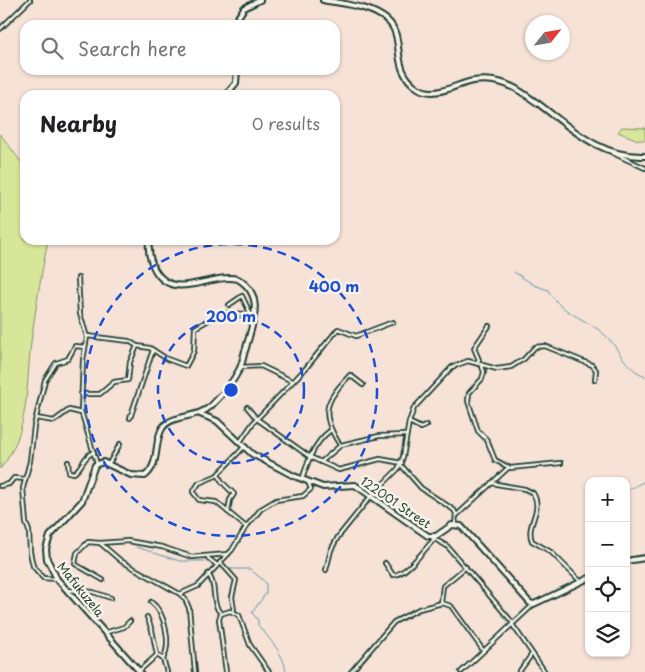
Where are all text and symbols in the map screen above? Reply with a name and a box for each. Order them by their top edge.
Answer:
north arrow [525,15,570,60]
search box [20,20,340,75]
icon: search [38,34,66,62]
text: Search here [78,34,187,62]
text: Nearby [40,107,117,139]
text: 0 results [252,111,320,135]
text: 400 m [309,274,359,297]
text: 200 m [206,304,256,327]
centre of rings [222,381,240,399]
street label: 122001 Street [357,472,435,532]
map controls [585,477,630,657]
button: + [585,477,630,522]
button: − [585,522,630,567]
street label: Mafukuzela [53,558,109,621]
button: locate [585,567,630,612]
button: layers [585,612,630,657]

